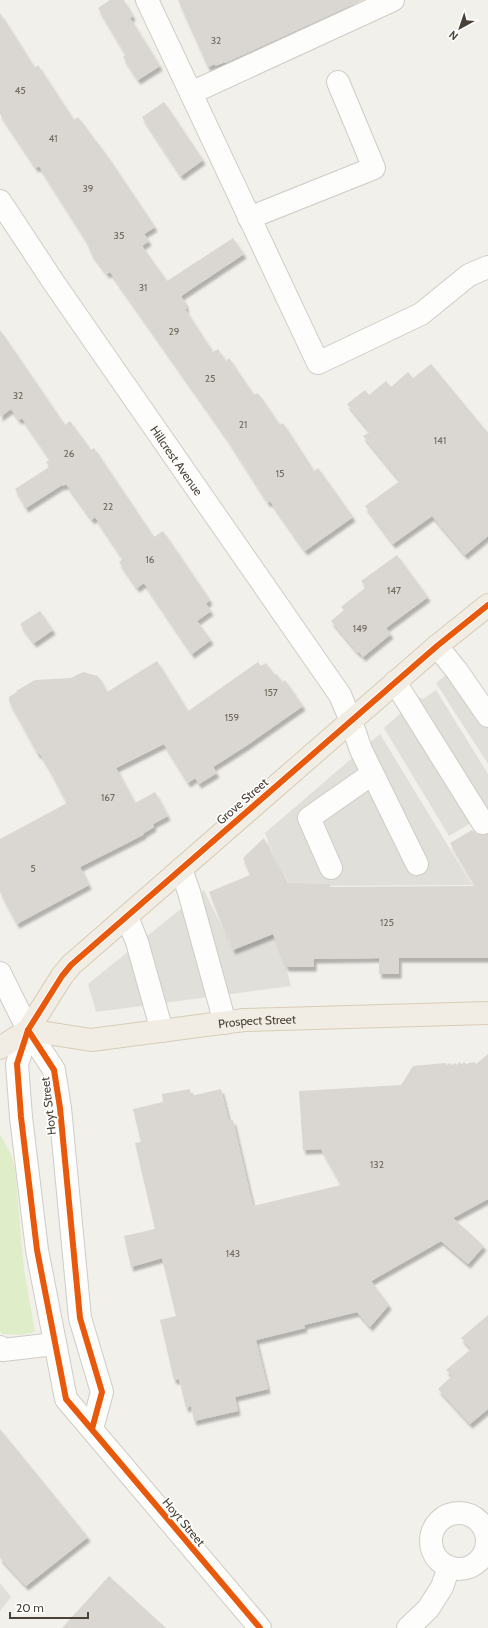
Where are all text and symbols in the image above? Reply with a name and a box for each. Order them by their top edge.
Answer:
north arrow [440,8,480,48]
text: N [446,28,461,44]
house number: 32 [211,34,221,47]
house number: 45 [14,84,26,97]
house number: 41 [48,132,58,145]
house number: 39 [82,182,94,195]
house number: 35 [114,229,124,242]
house number: 31 [139,281,147,294]
house number: 29 [169,325,180,338]
house number: 25 [205,372,215,385]
house number: 32 [13,389,23,402]
house number: 21 [239,418,247,431]
street label: Hillcrest Avenue [148,422,207,498]
house number: 141 [434,434,446,447]
house number: 26 [64,447,75,460]
house number: 15 [276,467,284,480]
house number: 22 [103,500,113,513]
house number: 16 [146,553,155,566]
house number: 147 [387,584,401,597]
house number: 149 [353,622,368,635]
house number: 157 [264,686,278,699]
house number: 159 [225,711,239,724]
street label: Grove Street [213,774,271,828]
house number: 167 [101,791,115,804]
house number: 5 [30,862,36,875]
house number: 125 [380,916,394,929]
street label: Prospect Street [217,1011,296,1031]
street label: Hoyt Street [37,1076,59,1136]
house number: 132 [370,1158,384,1171]
house number: 143 [226,1247,240,1260]
street label: Hoyt Street [159,1495,209,1549]
scale bar [10,1594,88,1620]
text: 20 m [16,1600,44,1615]

